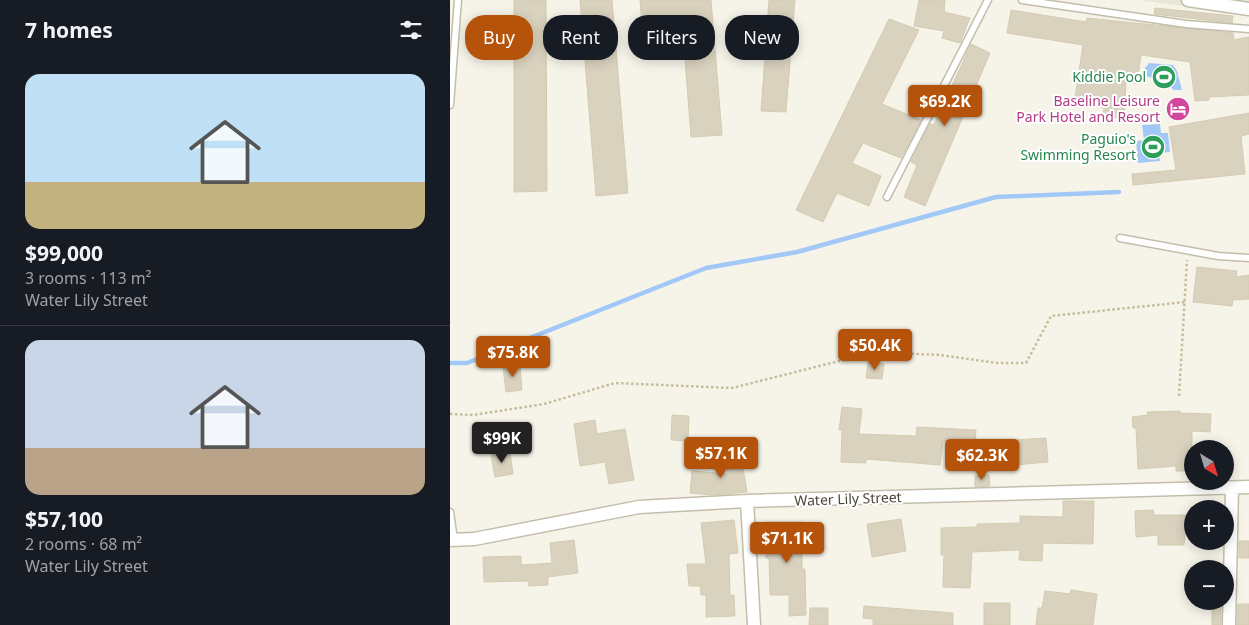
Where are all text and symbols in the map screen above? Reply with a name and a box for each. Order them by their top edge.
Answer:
chip: Buy [465,15,533,60]
chip: Rent [543,15,618,60]
chip: Filters [628,15,715,60]
chip: New [725,15,799,60]
text: 7 homes [25,16,113,44]
icon: filters [397,16,425,44]
sports icon: Kiddie Pool [1151,64,1177,90]
place label: Kiddie Pool [1072,67,1146,86]
pin: $69.2K [904,84,986,127]
text: $69.2K [919,90,971,112]
place label: Baseline Leisure Park Hotel and Resort [1016,91,1160,126]
hotel icon: Baseline Leisure Park Hotel and Resort [1165,96,1191,122]
icon: home [180,107,270,197]
place label: Paguio's Swimming Resort [1020,129,1136,164]
sports icon: Paguio's Swimming Resort [1140,134,1166,160]
text: $99,000 [25,239,103,267]
text: 3 rooms · 113 m² [25,267,151,289]
text: Water Lily Street [25,289,148,311]
pin: $50.4K [834,328,916,371]
text: $50.4K [849,334,901,356]
pin: $75.8K [472,336,554,378]
text: $75.8K [487,341,539,363]
icon: home [180,372,270,462]
pin: $99K [472,422,532,464]
text: $99K [483,427,521,449]
pin: $57.1K [680,436,762,479]
pin: $62.3K [941,438,1023,481]
north arrow [1184,440,1234,490]
map controls [1184,440,1234,610]
text: $57.1K [695,442,747,464]
text: $62.3K [956,444,1008,466]
street label: Water Lily Street [794,487,902,510]
button: + [1184,500,1234,550]
text: $57,100 [25,505,103,533]
pin: $71.1K [746,522,828,564]
text: $71.1K [761,527,813,549]
text: 2 rooms · 68 m² [25,533,142,555]
text: Water Lily Street [25,555,148,577]
button: − [1184,560,1234,610]

